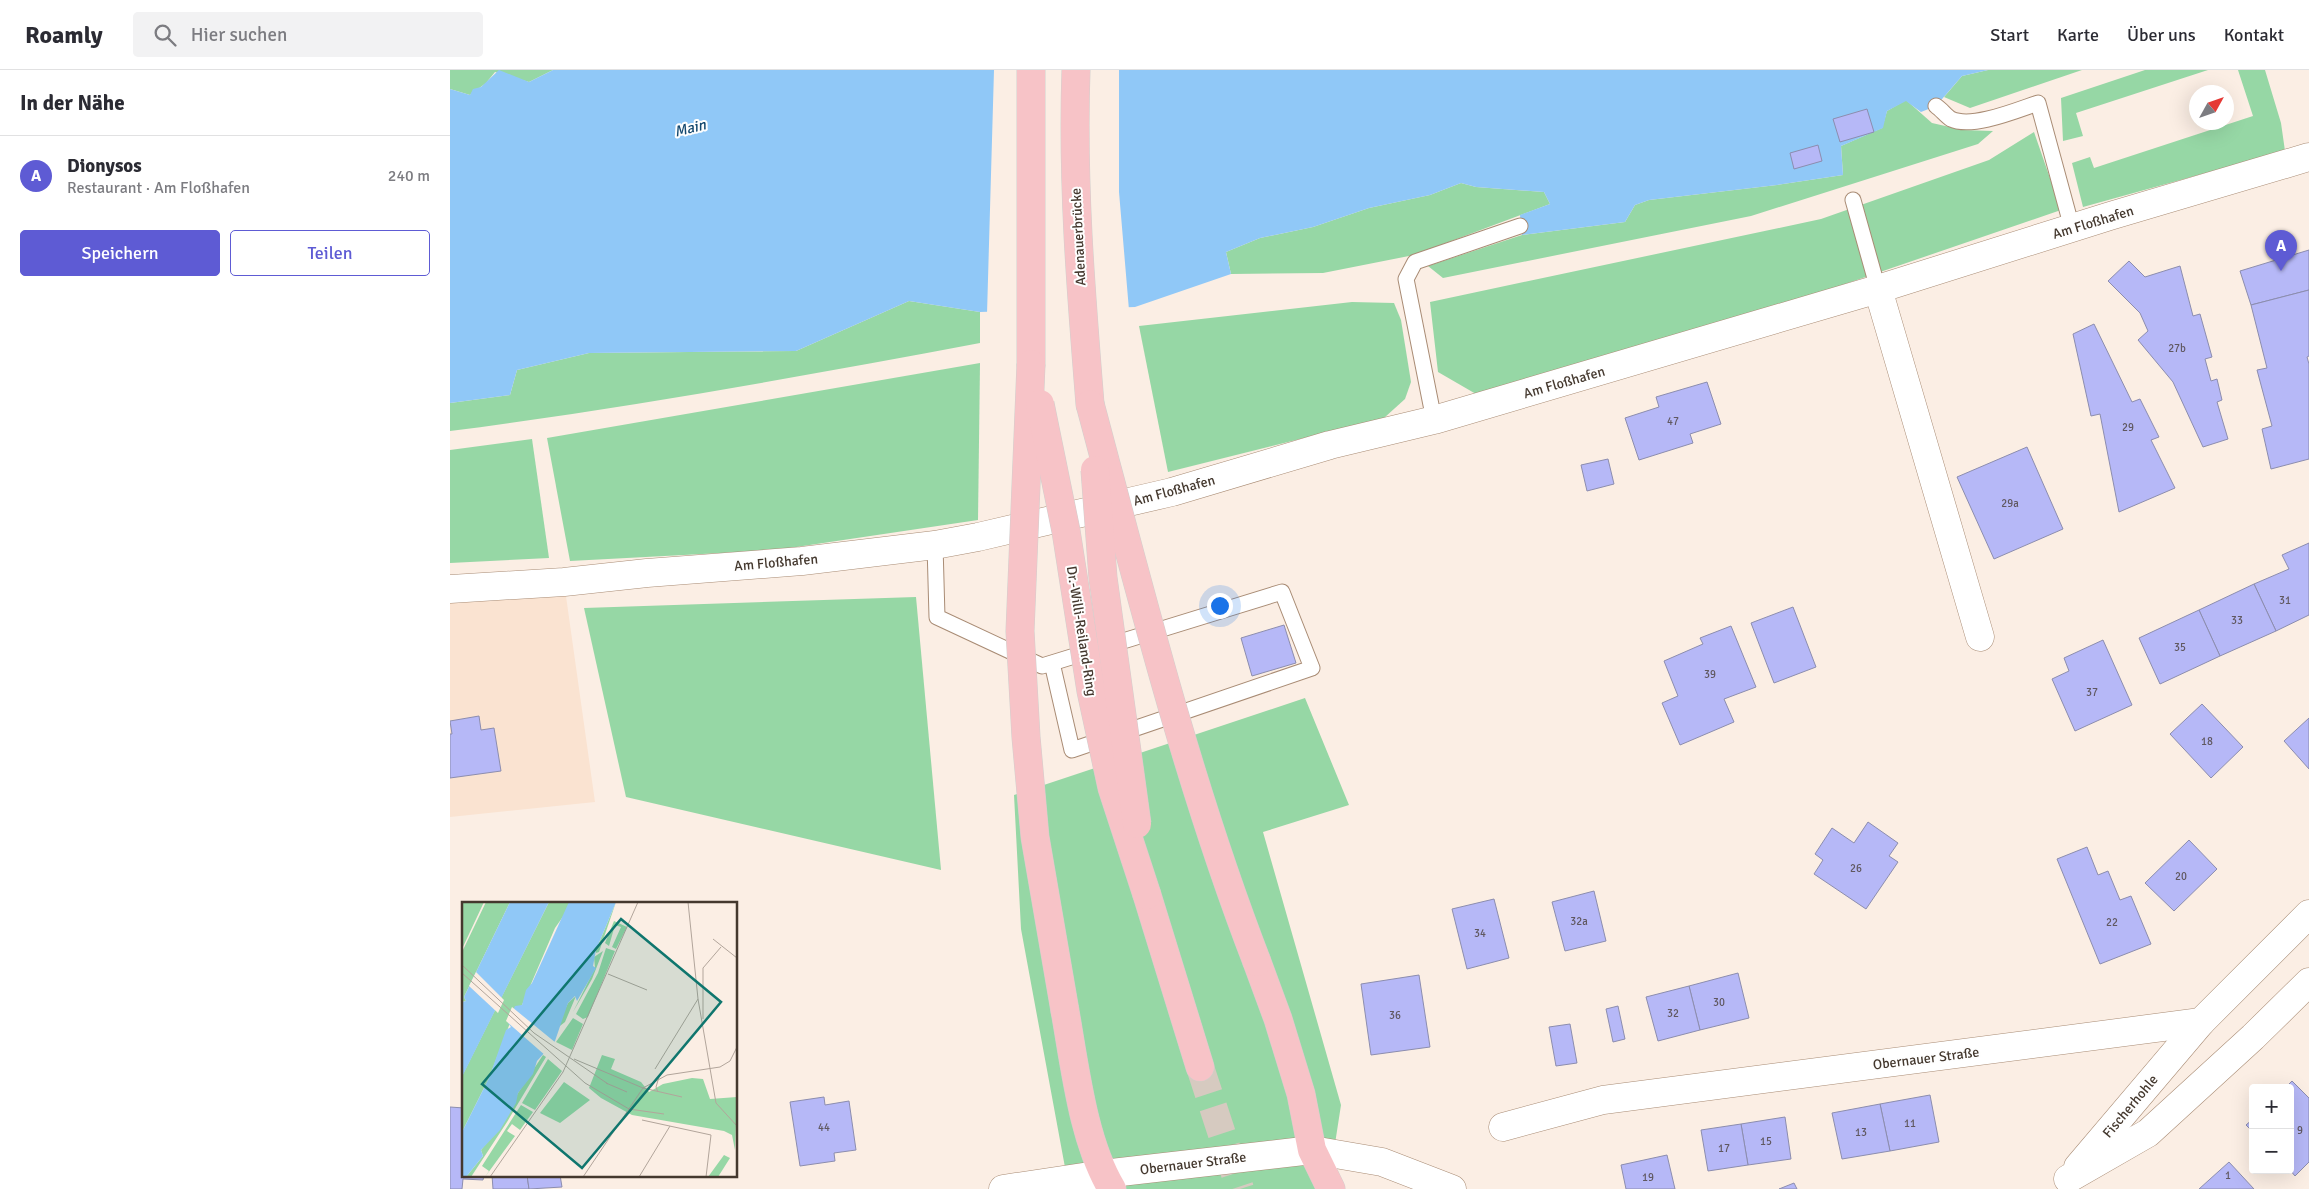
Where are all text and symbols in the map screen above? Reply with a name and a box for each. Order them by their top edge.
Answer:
search box [133,12,483,57]
text: Roamly [25,20,103,50]
icon: search [151,21,179,49]
text: Hier suchen [191,23,287,47]
text: Start [1990,24,2029,46]
text: Karte [2057,24,2099,46]
text: Über uns [2127,24,2196,46]
text: Kontakt [2224,24,2284,46]
north arrow [2189,85,2234,130]
text: In der Nähe [20,90,125,116]
water label: Main [672,115,708,141]
text: Dionysos [67,154,142,178]
text: A [31,166,41,186]
text: 240 m [388,166,430,186]
text: Restaurant · Am Floßhafen [67,178,250,198]
street label: Adenauerbrücke [1067,188,1090,286]
street label: Am Floßhafen [2051,202,2136,243]
button: Speichern [20,230,220,276]
button: Teilen [230,230,430,276]
pin: A [2265,230,2297,271]
house number: 27b [2168,342,2186,355]
street label: Am Floßhafen [1521,363,1607,402]
house number: 47 [1667,415,1679,428]
house number: 29 [2122,421,2134,434]
street label: Am Floßhafen [1131,471,1217,510]
house number: 29a [2001,497,2019,510]
street label: Am Floßhafen [733,550,819,575]
street label: Dr.-Willi-Reiland-Ring [1063,565,1100,697]
your location [1207,593,1233,619]
house number: 31 [2279,594,2291,607]
house number: 33 [2231,614,2243,627]
house number: 35 [2174,641,2186,654]
house number: 39 [1704,668,1716,681]
house number: 37 [2086,686,2098,699]
house number: 18 [2201,735,2213,748]
house number: 26 [1850,862,1862,875]
house number: 20 [2175,870,2187,883]
inset map [462,902,738,1176]
house number: 32a [1570,915,1588,928]
house number: 22 [2106,916,2118,929]
house number: 34 [1474,927,1486,940]
house number: 30 [1713,996,1725,1009]
house number: 32 [1667,1007,1679,1020]
house number: 36 [1389,1009,1401,1022]
street label: Obernauer Straße [1872,1044,1980,1073]
street label: Fischerhohle [2099,1071,2162,1141]
map controls [2249,1084,2294,1174]
button: + [2249,1084,2294,1129]
house number: 11 [1904,1117,1916,1130]
house number: 44 [818,1121,830,1134]
house number: 9 [2297,1124,2303,1137]
house number: 13 [1855,1126,1867,1139]
button: − [2249,1129,2294,1174]
house number: 15 [1760,1135,1772,1148]
house number: 17 [1718,1142,1730,1155]
street label: Obernauer Straße [1139,1149,1247,1178]
house number: 1 [2225,1169,2231,1182]
house number: 19 [1642,1171,1654,1184]

